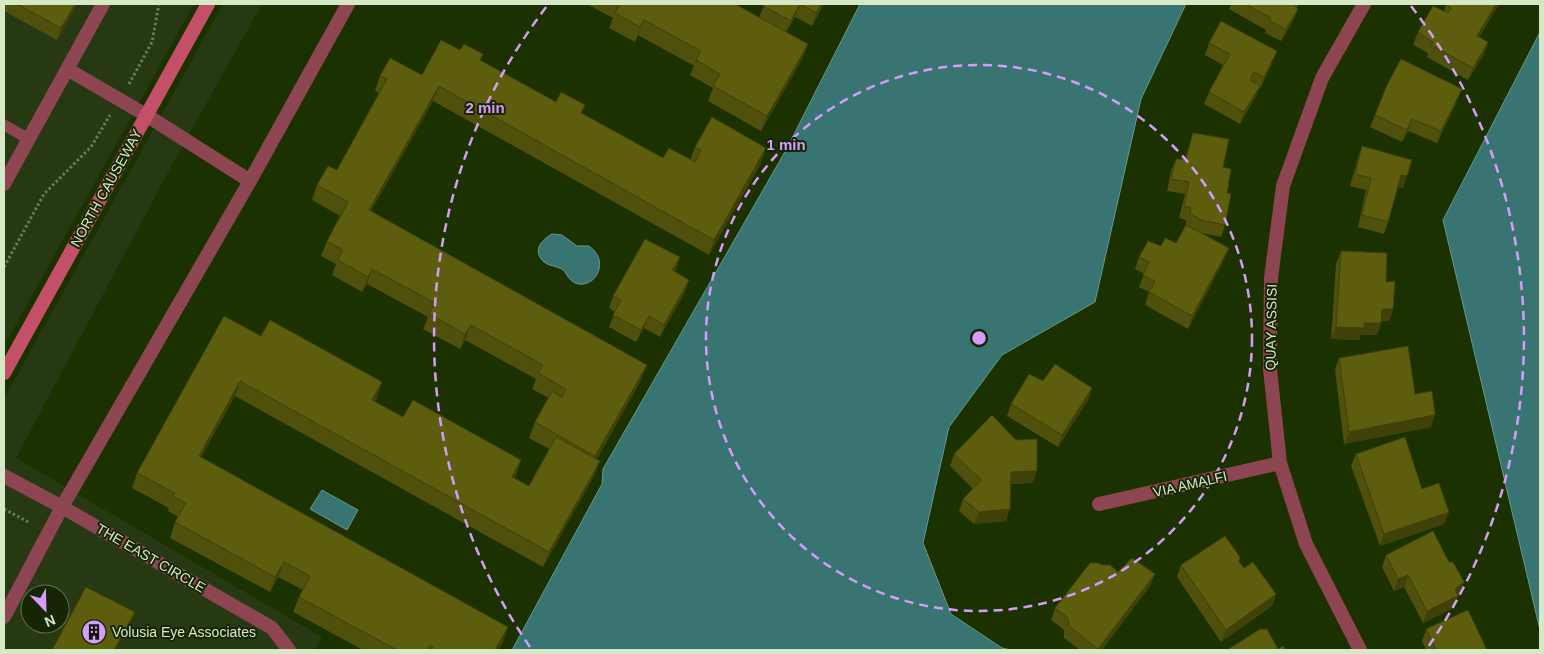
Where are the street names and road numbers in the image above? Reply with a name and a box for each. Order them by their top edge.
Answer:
street label: NORTH CAUSEWAY [67,126,145,250]
street label: QUAY ASSISI [1262,284,1280,370]
street label: VIA AMALFI [1151,468,1229,500]
street label: THE EAST CIRCLE [94,520,208,596]

